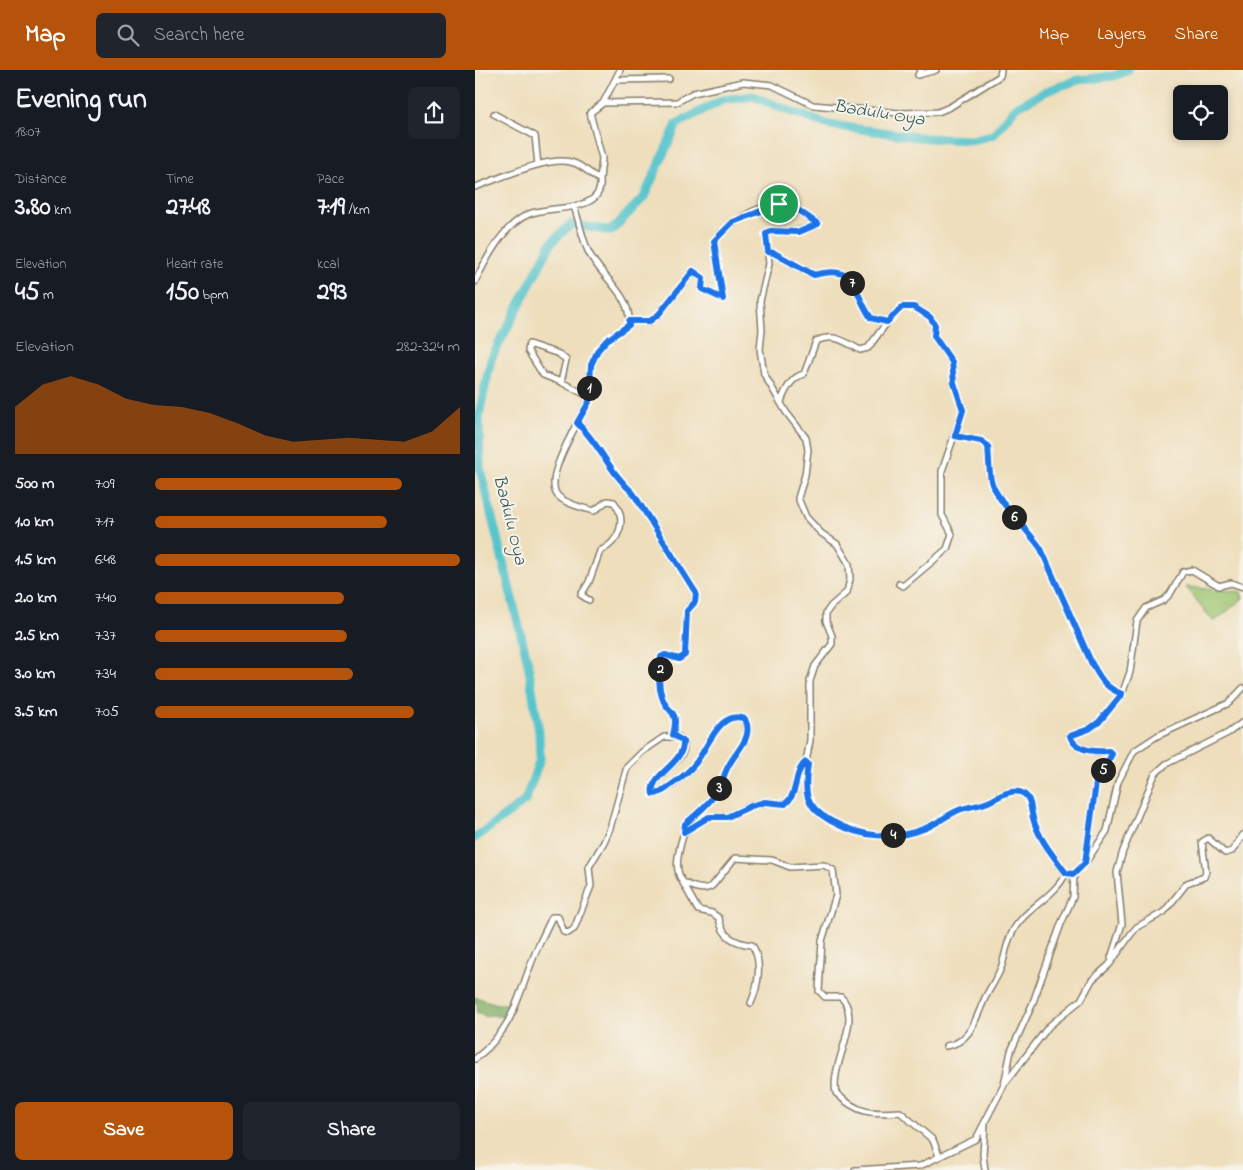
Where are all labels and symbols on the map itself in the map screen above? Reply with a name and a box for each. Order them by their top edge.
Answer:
water label: Badulu Oya [832,94,927,134]
pin [758,183,800,225]
pin: 7 [839,270,865,296]
pin: 1 [577,376,601,400]
water label: Badulu Oya [485,472,533,568]
pin: 6 [1001,504,1027,530]
pin: 2 [647,656,673,682]
pin: 5 [1091,758,1115,782]
pin: 3 [707,776,731,800]
pin: 4 [881,822,905,848]

